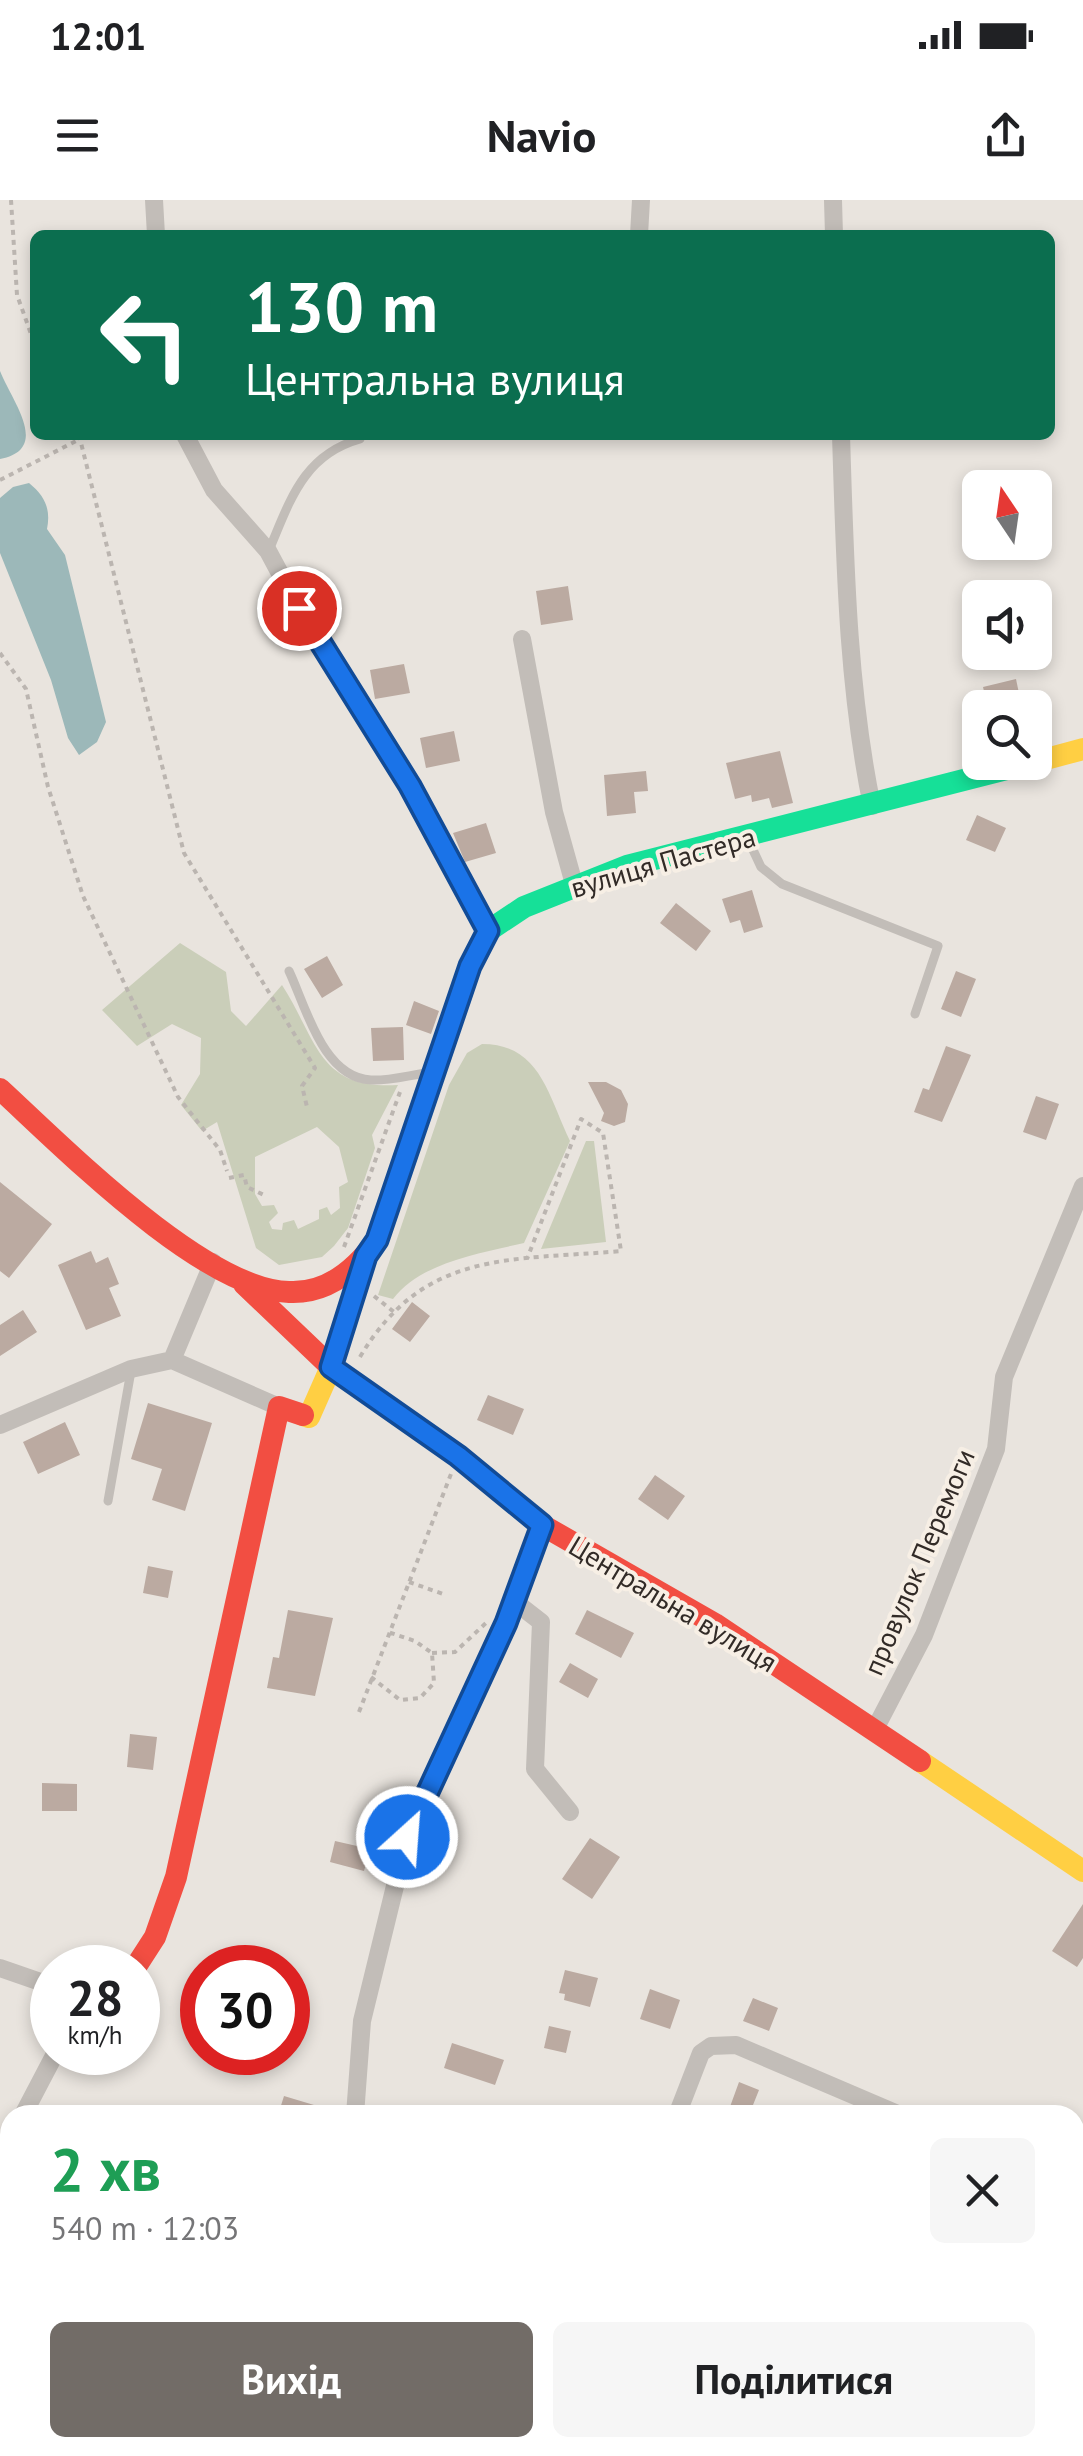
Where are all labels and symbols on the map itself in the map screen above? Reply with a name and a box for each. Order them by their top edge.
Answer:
north arrow [962,470,1052,560]
pin [257,566,342,651]
street label: вулиця Пастера [566,817,760,906]
street label: провулок Перемоги [854,1443,983,1681]
street label: Центральна вулиця [562,1527,784,1680]
position arrow [355,1785,459,1889]
speed limit sign: 30 [180,1945,310,2075]

